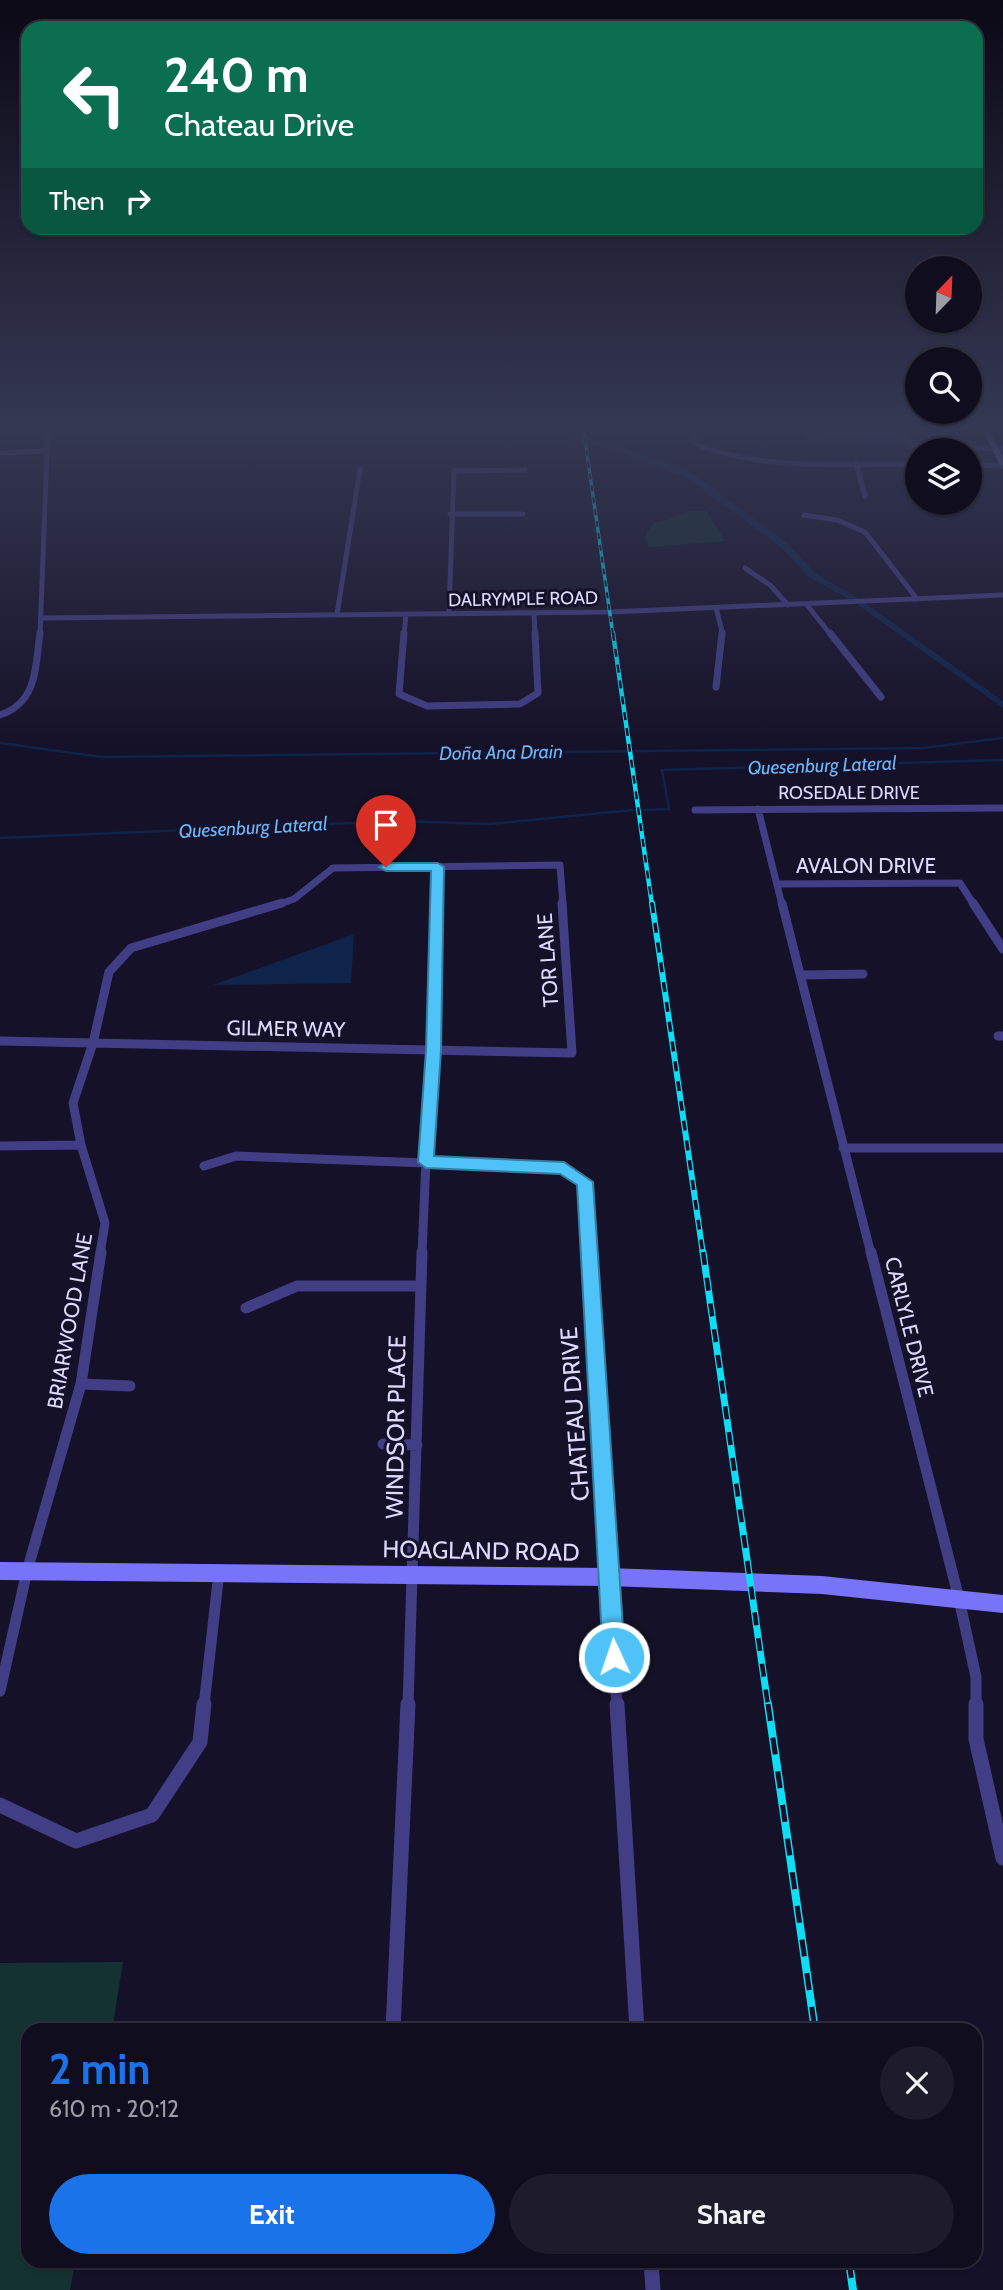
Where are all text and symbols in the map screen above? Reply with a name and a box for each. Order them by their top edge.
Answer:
text: 240 m [164,45,309,104]
icon: left [49,49,140,140]
text: Chateau Drive [164,105,354,144]
icon: right [119,182,157,220]
text: Then [49,185,105,217]
north arrow [905,256,982,332]
map controls [905,256,982,515]
button: search [905,347,982,424]
button: layers [905,438,982,515]
street label: DALRYMPLE ROAD [448,587,598,611]
water label: Doña Ana Drain [439,740,563,765]
water label: Quesenburg Lateral [747,751,897,780]
street label: ROSEDALE DRIVE [778,782,920,804]
pin [356,795,416,867]
icon: arrive [367,806,405,844]
water label: Quesenburg Lateral [178,812,328,843]
street label: AVALON DRIVE [796,853,936,878]
street label: TOR LANE [532,912,563,1008]
street label: GILMER WAY [227,1015,347,1042]
street label: BRIARWOOD LANE [42,1231,97,1411]
street label: CARLYLE DRIVE [880,1254,939,1400]
street label: CHATEAU DRIVE [554,1326,595,1502]
street label: WINDSOR PLACE [379,1335,412,1519]
street label: HOAGLAND ROAD [382,1534,580,1567]
position arrow [577,1620,651,1694]
text: 2 min [49,2043,150,2095]
button: close [880,2046,954,2120]
text: 610 m · 20:12 [49,2095,179,2123]
button: Exit [49,2174,495,2254]
button: Share [509,2174,954,2254]

